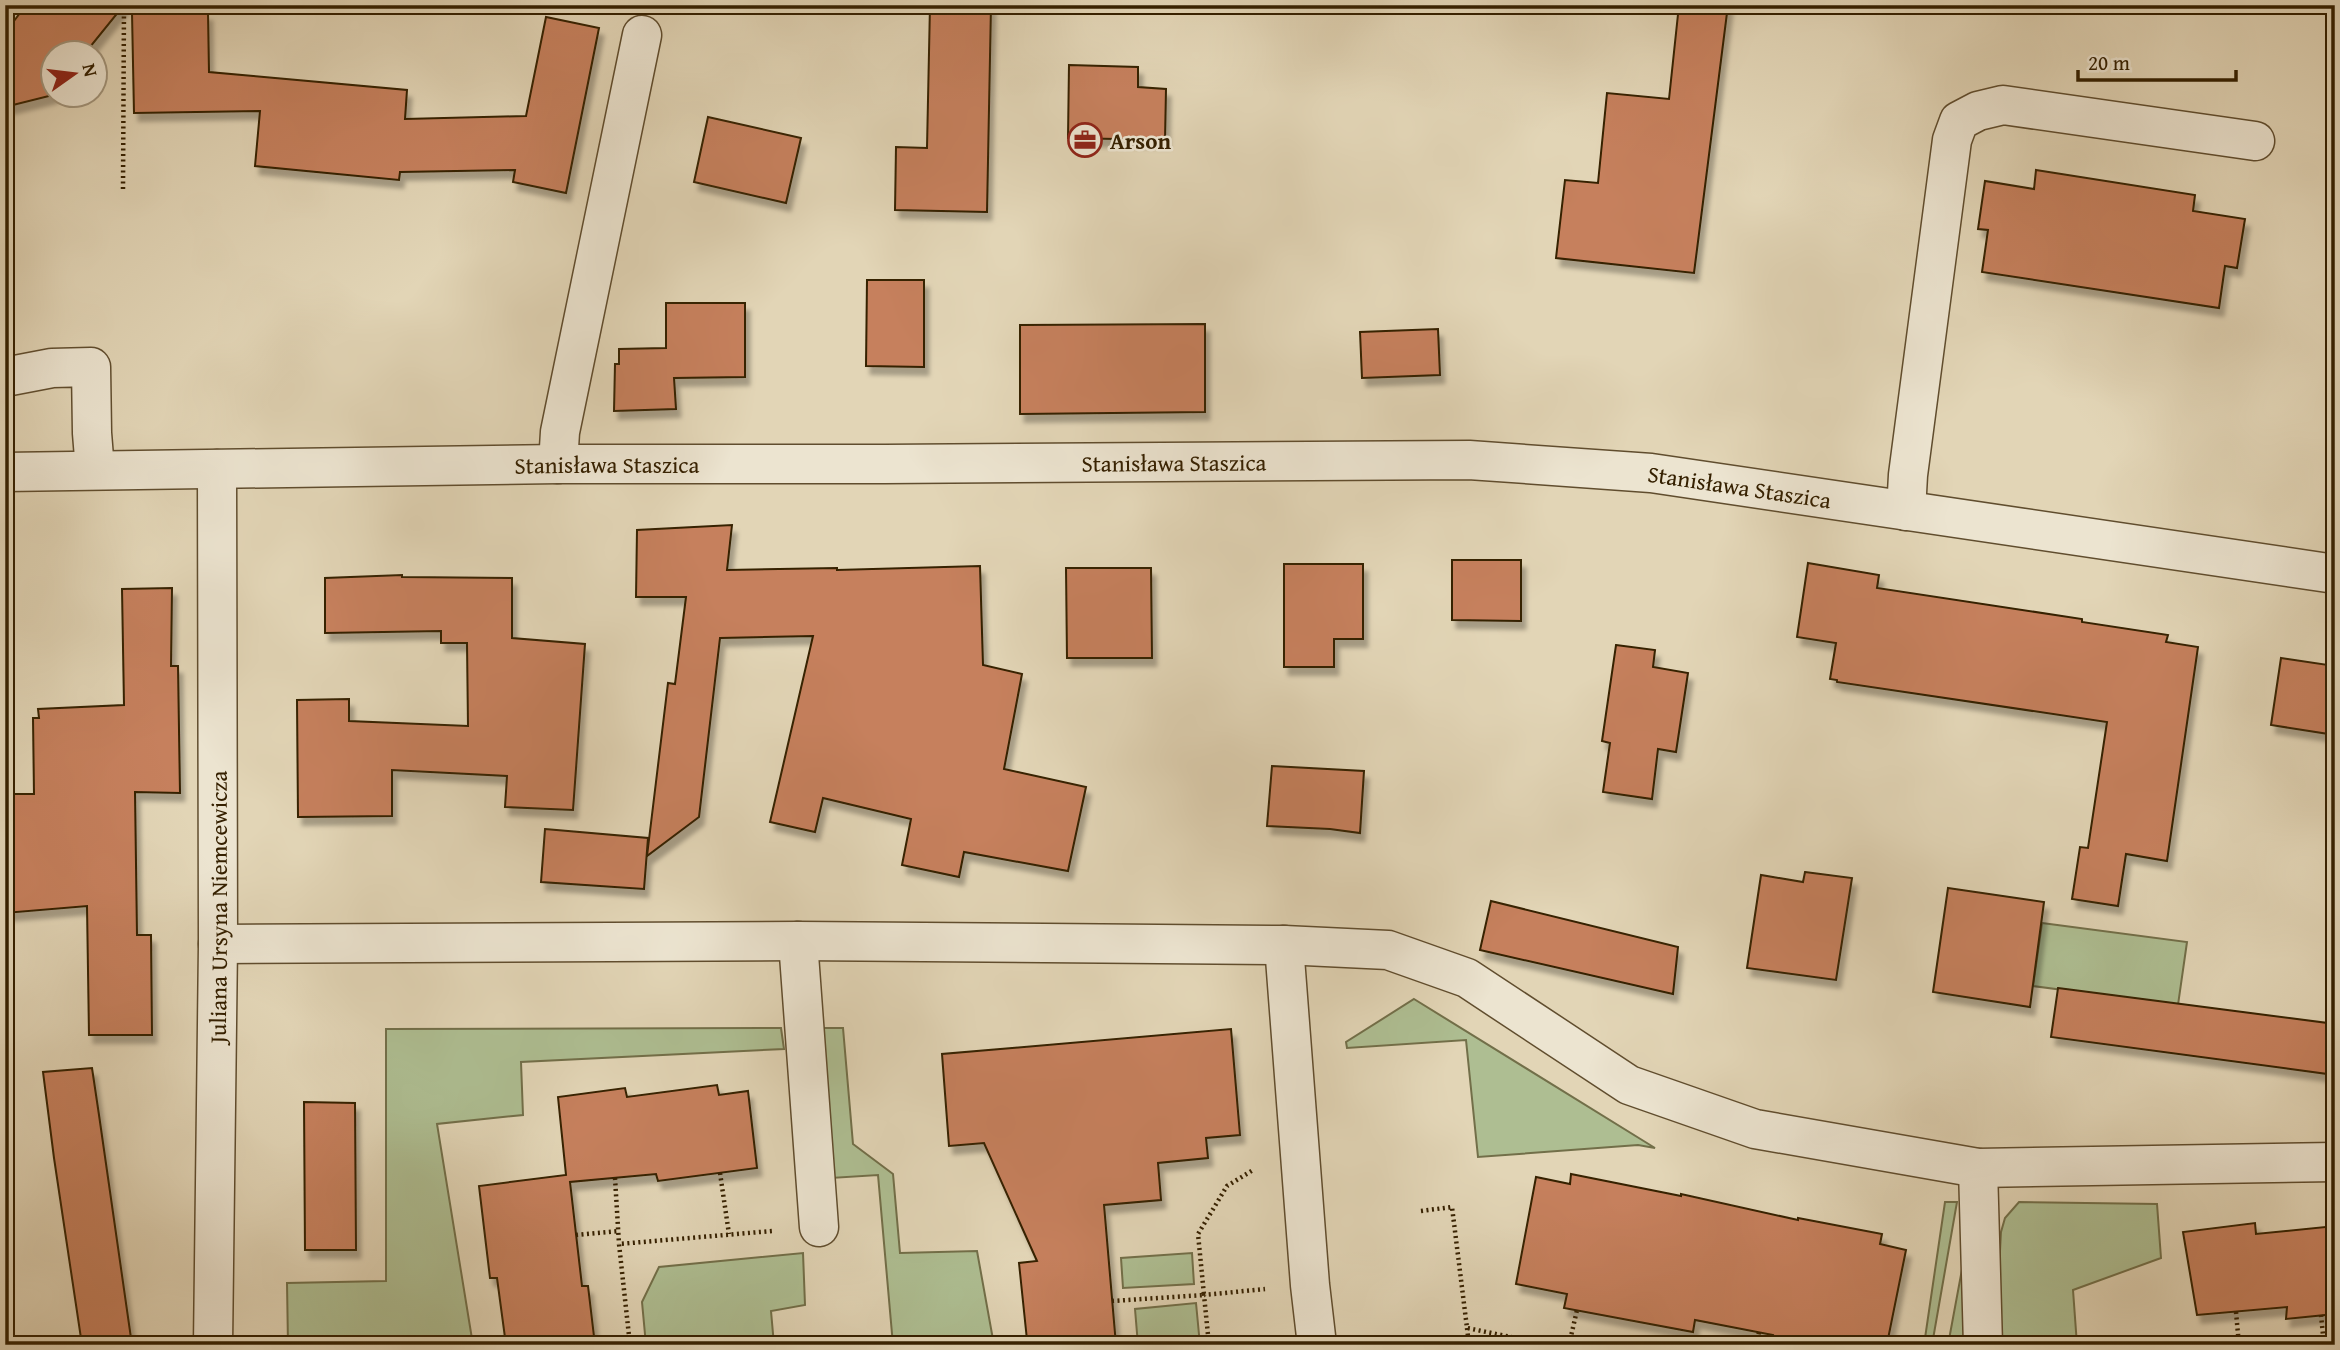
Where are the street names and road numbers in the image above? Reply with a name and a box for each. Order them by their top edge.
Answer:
street label: Stanisława Staszica [1081,445,1267,479]
street label: Stanisława Staszica [514,448,700,481]
street label: Stanisława Staszica [1646,456,1834,516]
street label: Juliana Ursyna Niemcewicza [200,771,235,1047]

